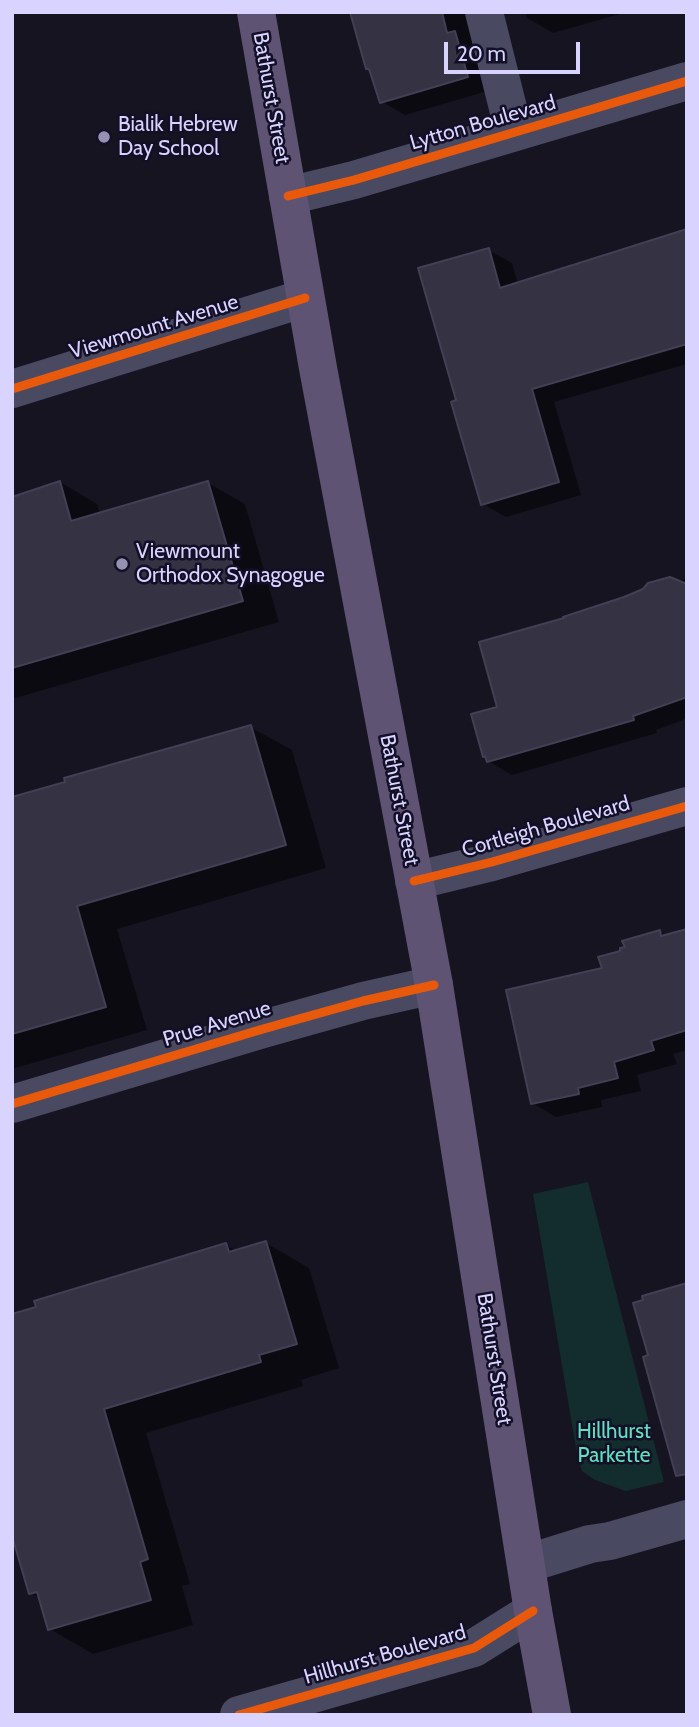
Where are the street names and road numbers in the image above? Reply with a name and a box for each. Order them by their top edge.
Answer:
street label: Bathurst Street [247,30,295,166]
street label: Lytton Boulevard [407,90,559,156]
street label: Viewmount Avenue [67,289,241,365]
street label: Bathurst Street [374,732,424,868]
street label: Cortleigh Boulevard [459,791,633,863]
street label: Prue Avenue [160,996,274,1052]
street label: Bathurst Street [471,1291,517,1427]
street label: Hillhurst Boulevard [301,1620,469,1690]

